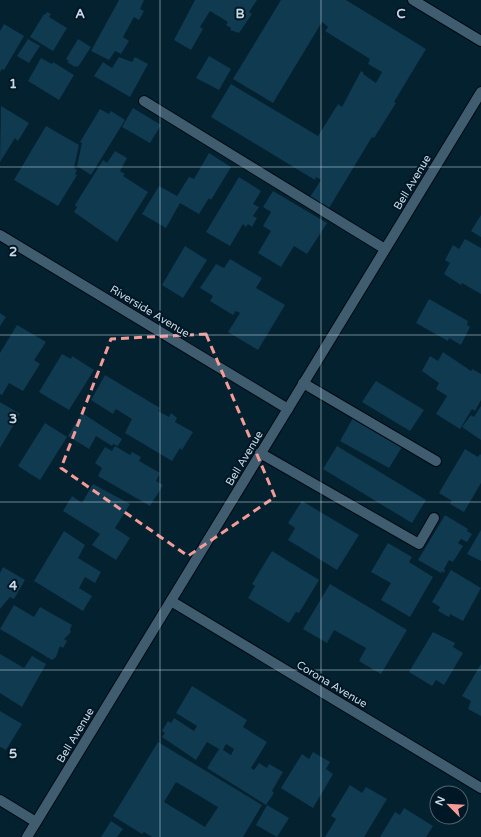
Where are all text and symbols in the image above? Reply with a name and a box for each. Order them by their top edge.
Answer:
text: A [75,6,85,22]
text: B [235,6,245,22]
text: C [396,6,406,22]
text: 1 [9,76,17,92]
street label: Bell Avenue [391,153,434,212]
text: 2 [9,244,17,260]
street label: Riverside Avenue [108,283,192,340]
text: 3 [9,411,17,427]
street label: Bell Avenue [223,429,266,488]
text: 4 [9,578,18,594]
street label: Corona Avenue [294,658,369,711]
street label: Bell Avenue [54,706,97,765]
text: 5 [9,746,17,762]
north arrow [429,785,469,825]
text: N [433,794,448,808]

